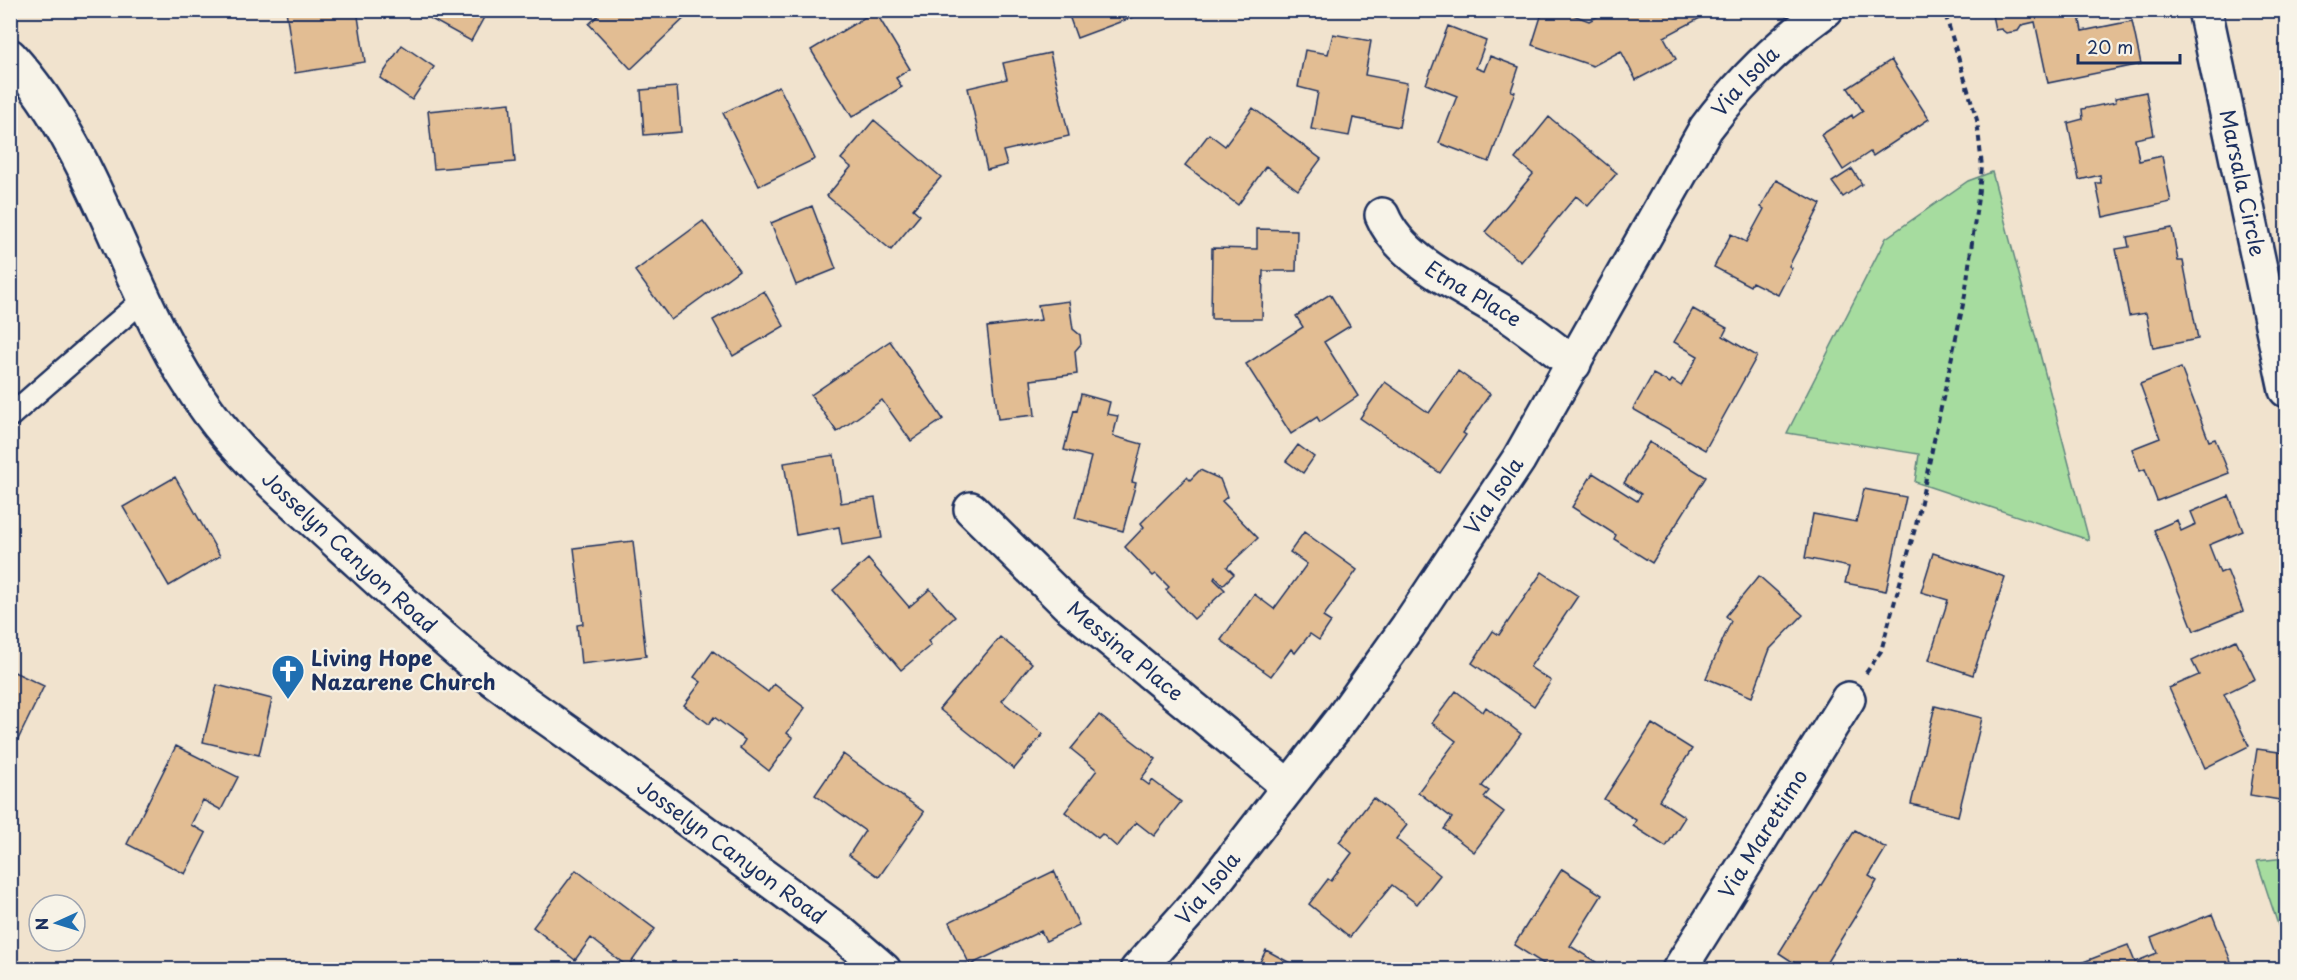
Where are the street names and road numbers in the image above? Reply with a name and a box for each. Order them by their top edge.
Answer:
street label: Via Isola [1703,37,1786,123]
street label: Marsala Circle [2213,106,2275,259]
street label: Etna Place [1419,252,1529,334]
street label: Via Isola [1455,449,1530,540]
street label: Josselyn Canyon Road [255,463,445,640]
street label: Messina Place [1061,592,1191,708]
street label: Via Marettimo [1709,762,1815,904]
street label: Josselyn Canyon Road [631,770,834,931]
street label: Via Isola [1167,843,1247,932]

